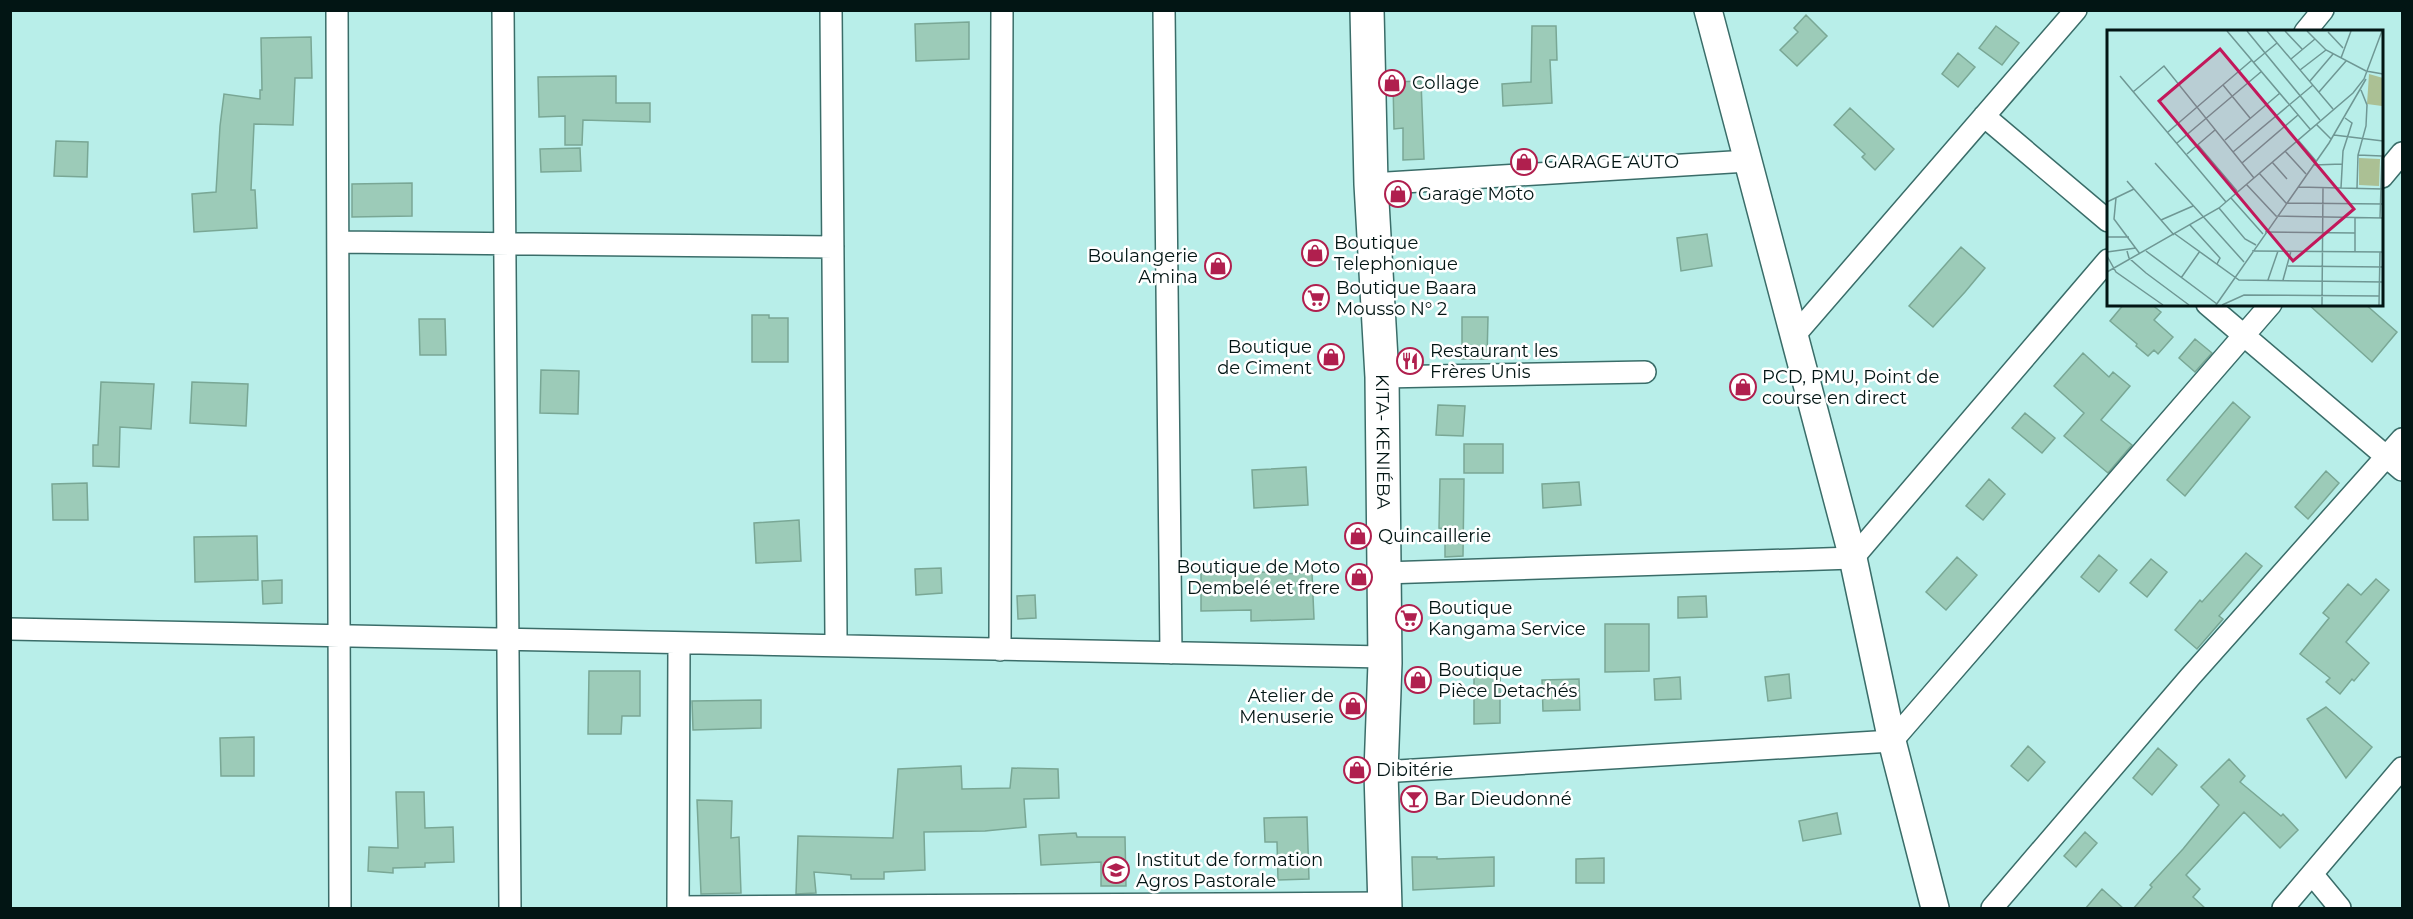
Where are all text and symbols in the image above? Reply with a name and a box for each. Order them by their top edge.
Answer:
inset map [2107,30,2383,306]
shop icon: Collage [1377,68,1407,98]
place label: Collage [1412,72,1479,94]
shop icon: GARAGE AUTO [1509,147,1539,177]
place label: GARAGE AUTO [1544,151,1679,173]
shop icon: Garage Moto [1383,179,1413,209]
place label: Garage Moto [1418,183,1534,205]
place label: Boutique Telephonique [1334,232,1458,275]
shop icon: Boutique Telephonique [1300,238,1330,268]
place label: Boulangerie Amina [1087,245,1198,288]
shop icon: Boulangerie Amina [1203,251,1233,281]
place label: Boutique Baara Mousso N° 2 [1336,277,1477,320]
supermarket icon: Boutique Baara Mousso N° 2 [1301,283,1331,313]
place label: Boutique de Ciment [1217,336,1312,379]
place label: Restaurant les Frères Unis [1430,340,1558,383]
shop icon: Boutique de Ciment [1316,342,1346,372]
restaurant icon: Restaurant les Frères Unis [1395,346,1425,376]
place label: PCD, PMU, Point de course en direct [1762,366,1940,409]
shop icon: PCD, PMU, Point de course en direct [1728,372,1758,402]
street label: KITA- KENIÉBA [1371,374,1394,510]
shop icon: Quincaillerie [1343,521,1373,551]
place label: Quincaillerie [1378,525,1491,547]
place label: Boutique de Moto Dembelé et frere [1176,556,1340,599]
shop icon: Boutique de Moto Dembelé et frere [1344,562,1374,592]
place label: Boutique Kangama Service [1428,597,1586,640]
supermarket icon: Boutique Kangama Service [1394,603,1424,633]
place label: Boutique Pièce Detachés [1438,659,1578,702]
shop icon: Boutique Pièce Detachés [1403,665,1433,695]
place label: Atelier de Menuserie [1239,685,1334,728]
shop icon: Atelier de Menuserie [1338,691,1368,721]
shop icon: Dibitérie [1342,755,1372,785]
place label: Dibitérie [1376,759,1453,781]
bar icon: Bar Dieudonné [1399,784,1429,814]
place label: Bar Dieudonné [1434,788,1572,810]
place label: Institut de formation Agros Pastorale [1136,849,1323,892]
school or university icon: Institut de formation Agros Pastorale [1101,855,1131,885]

